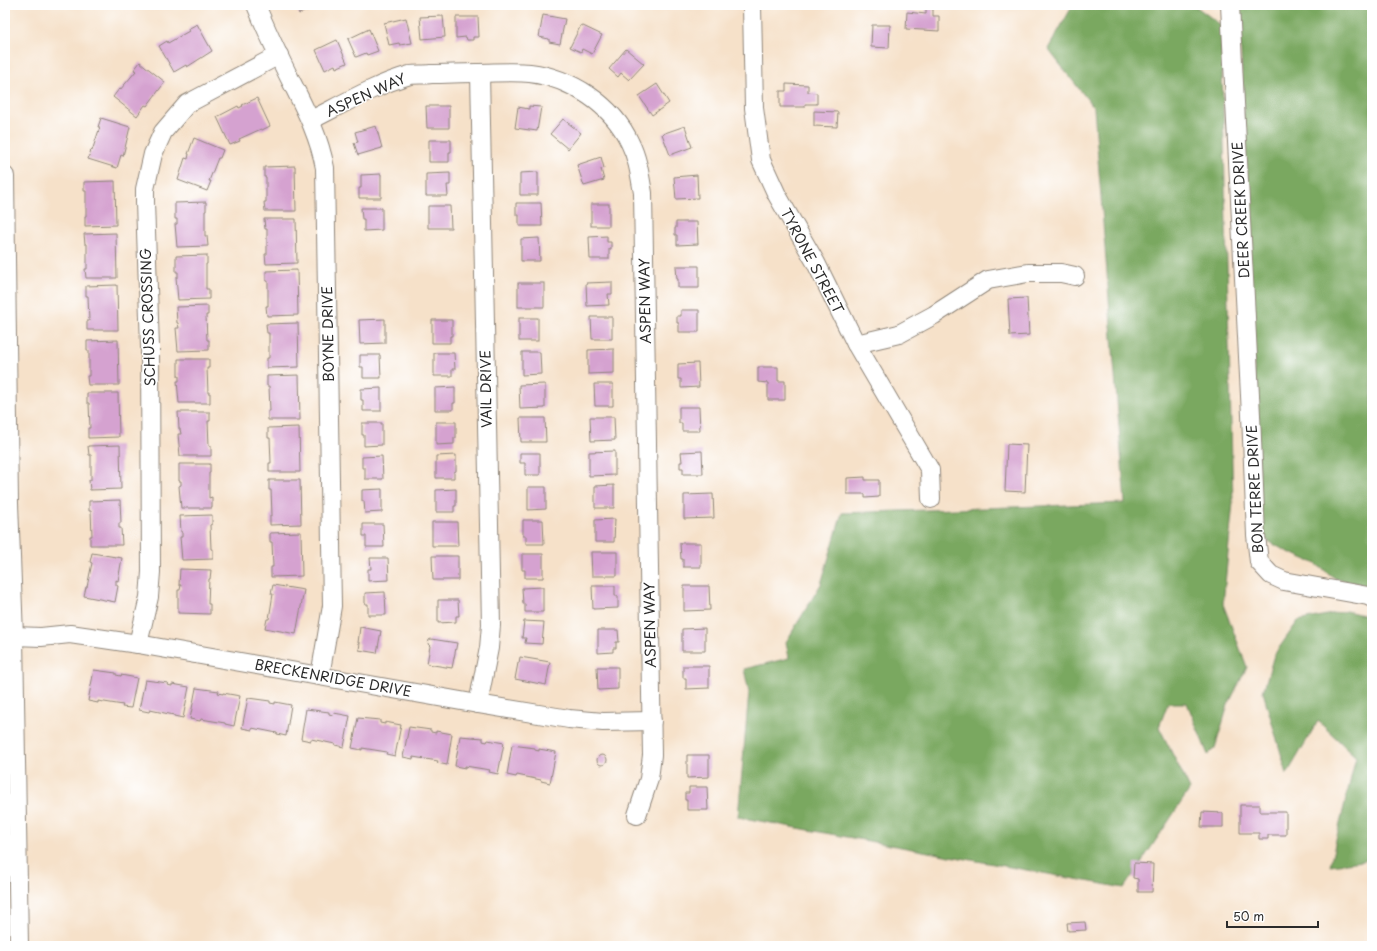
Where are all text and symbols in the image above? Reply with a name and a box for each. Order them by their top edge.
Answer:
street label: ASPEN WAY [322,67,409,122]
street label: DEER CREEK DRIVE [1226,141,1255,279]
street label: TYRONE STREET [776,204,849,318]
street label: SCHUSS CROSSING [135,247,160,387]
street label: ASPEN WAY [633,258,656,344]
street label: BOYNE DRIVE [316,286,339,382]
street label: VAIL DRIVE [474,350,497,428]
street label: BON TERRE DRIVE [1241,424,1268,554]
street label: ASPEN WAY [638,582,661,668]
street label: BRECKENRIDGE DRIVE [253,653,413,702]
scale bar [1227,903,1318,929]
text: 50 m [1233,907,1264,925]

